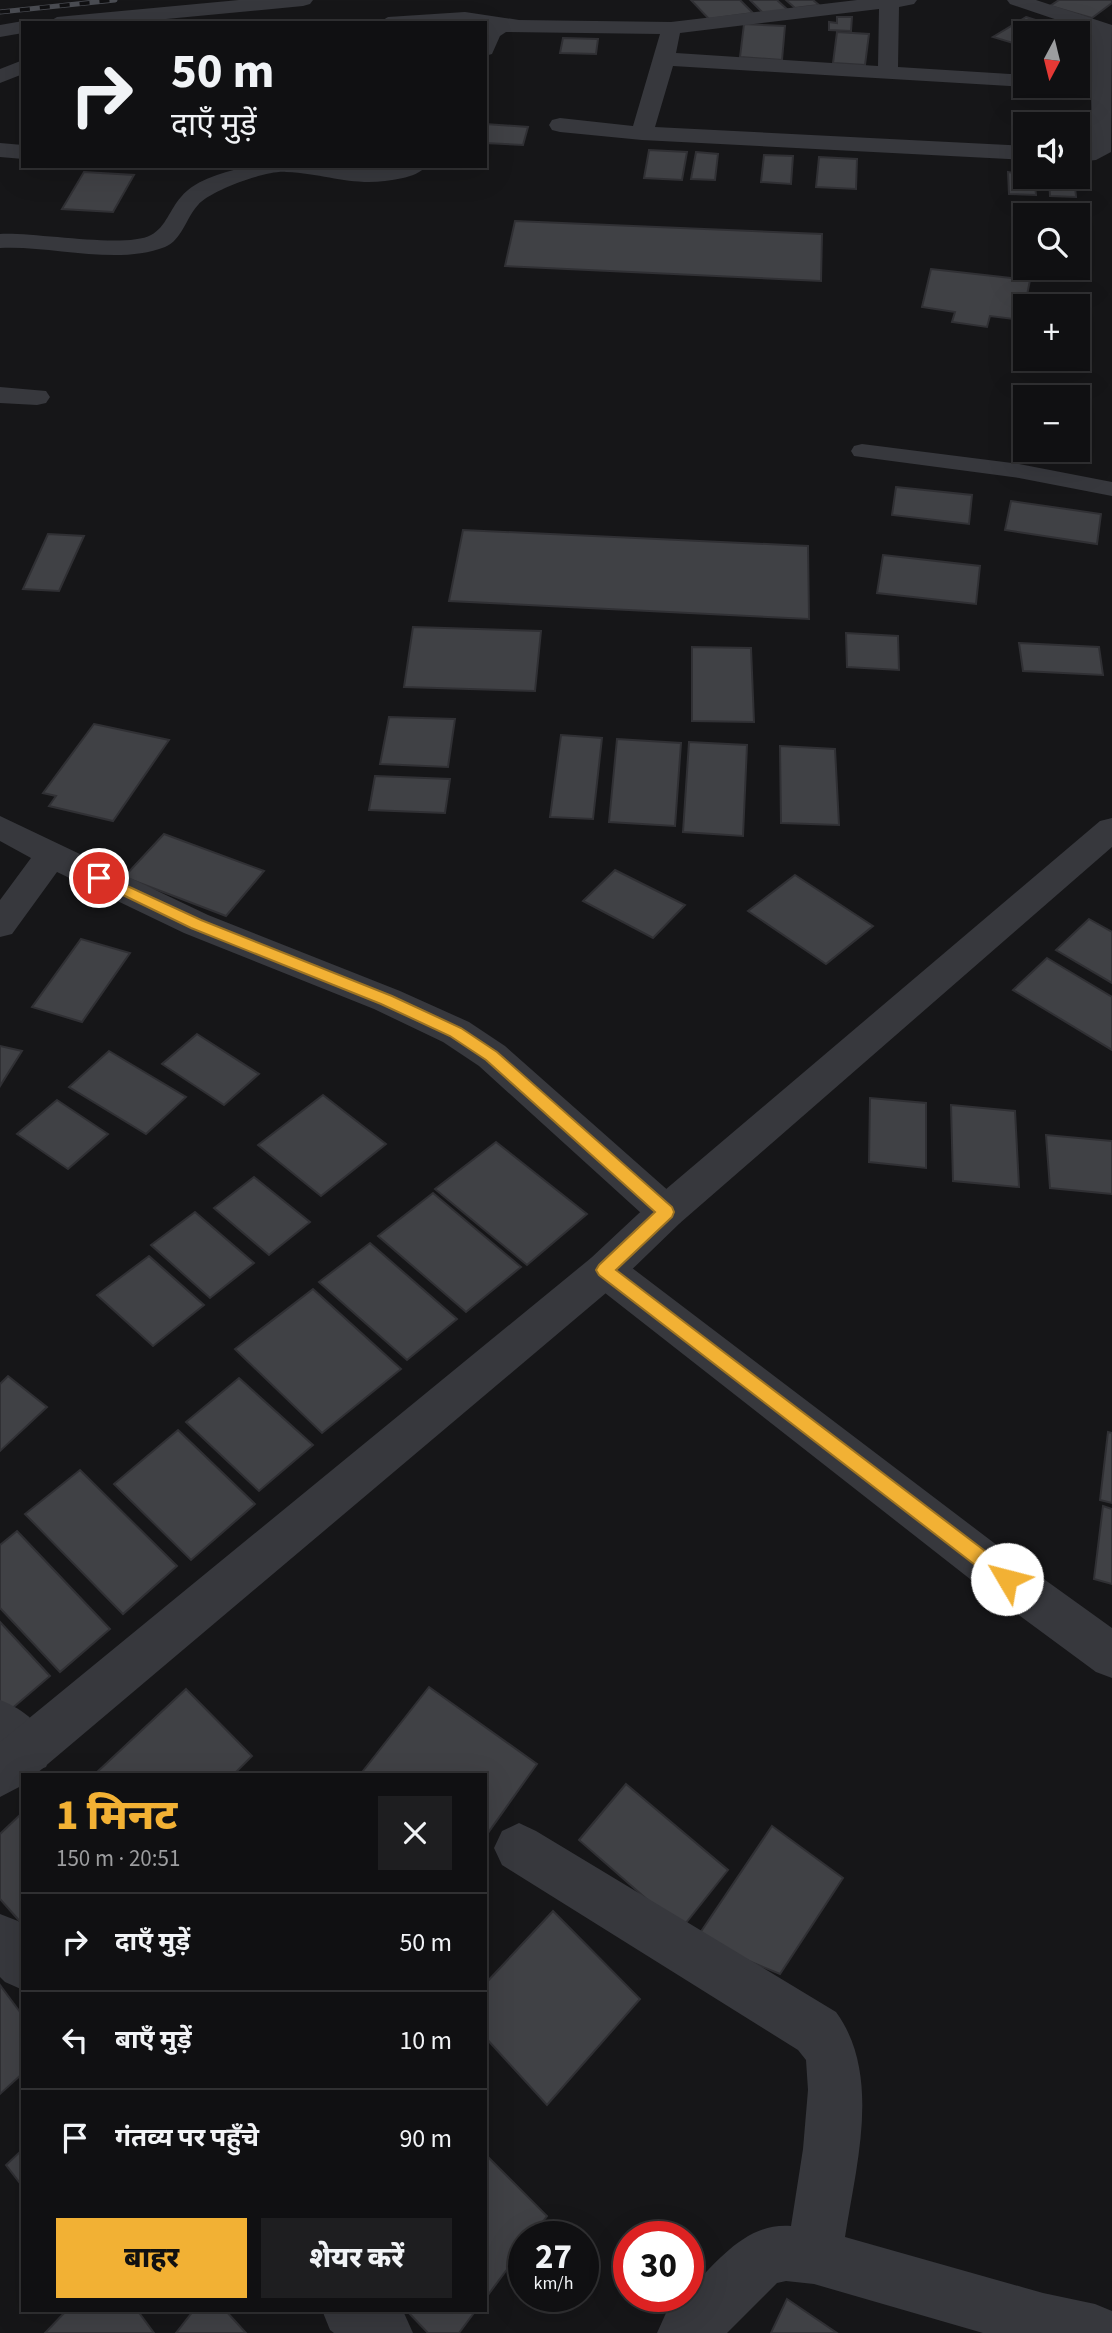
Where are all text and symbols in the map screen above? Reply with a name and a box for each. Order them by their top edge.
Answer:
north arrow [1013,21,1090,98]
map controls [1013,21,1090,462]
text: 50 m [171,37,275,107]
icon: right [56,49,147,140]
text: दाएँ मुड़ें [171,102,257,148]
button: sound [1013,112,1090,189]
button: search [1013,203,1090,280]
button: + [1013,294,1090,371]
button: − [1013,385,1090,462]
pin [69,848,129,908]
icon: arrive [80,859,118,897]
position arrow [970,1542,1044,1616]
text: 1 मिनट [56,1786,177,1846]
button: close [378,1796,452,1870]
text: 150 m · 20:51 [56,1842,180,1875]
icon: right [56,1923,94,1961]
text: दाएँ मुड़ें [115,1923,190,1960]
text: 50 m [399,1924,452,1961]
icon: left [56,2021,94,2059]
text: बाएँ मुड़ें [115,2021,192,2058]
text: 10 m [399,2022,452,2059]
icon: arrive [56,2119,94,2157]
text: गंतव्य पर पहुँचे [115,2119,259,2156]
text: 90 m [399,2120,452,2157]
button: बाहर [56,2218,247,2298]
button: शेयर करें [261,2218,452,2298]
speed limit sign: 30 [613,2221,704,2312]
text: 27 [535,2232,572,2282]
text: km/h [534,2271,573,2296]

